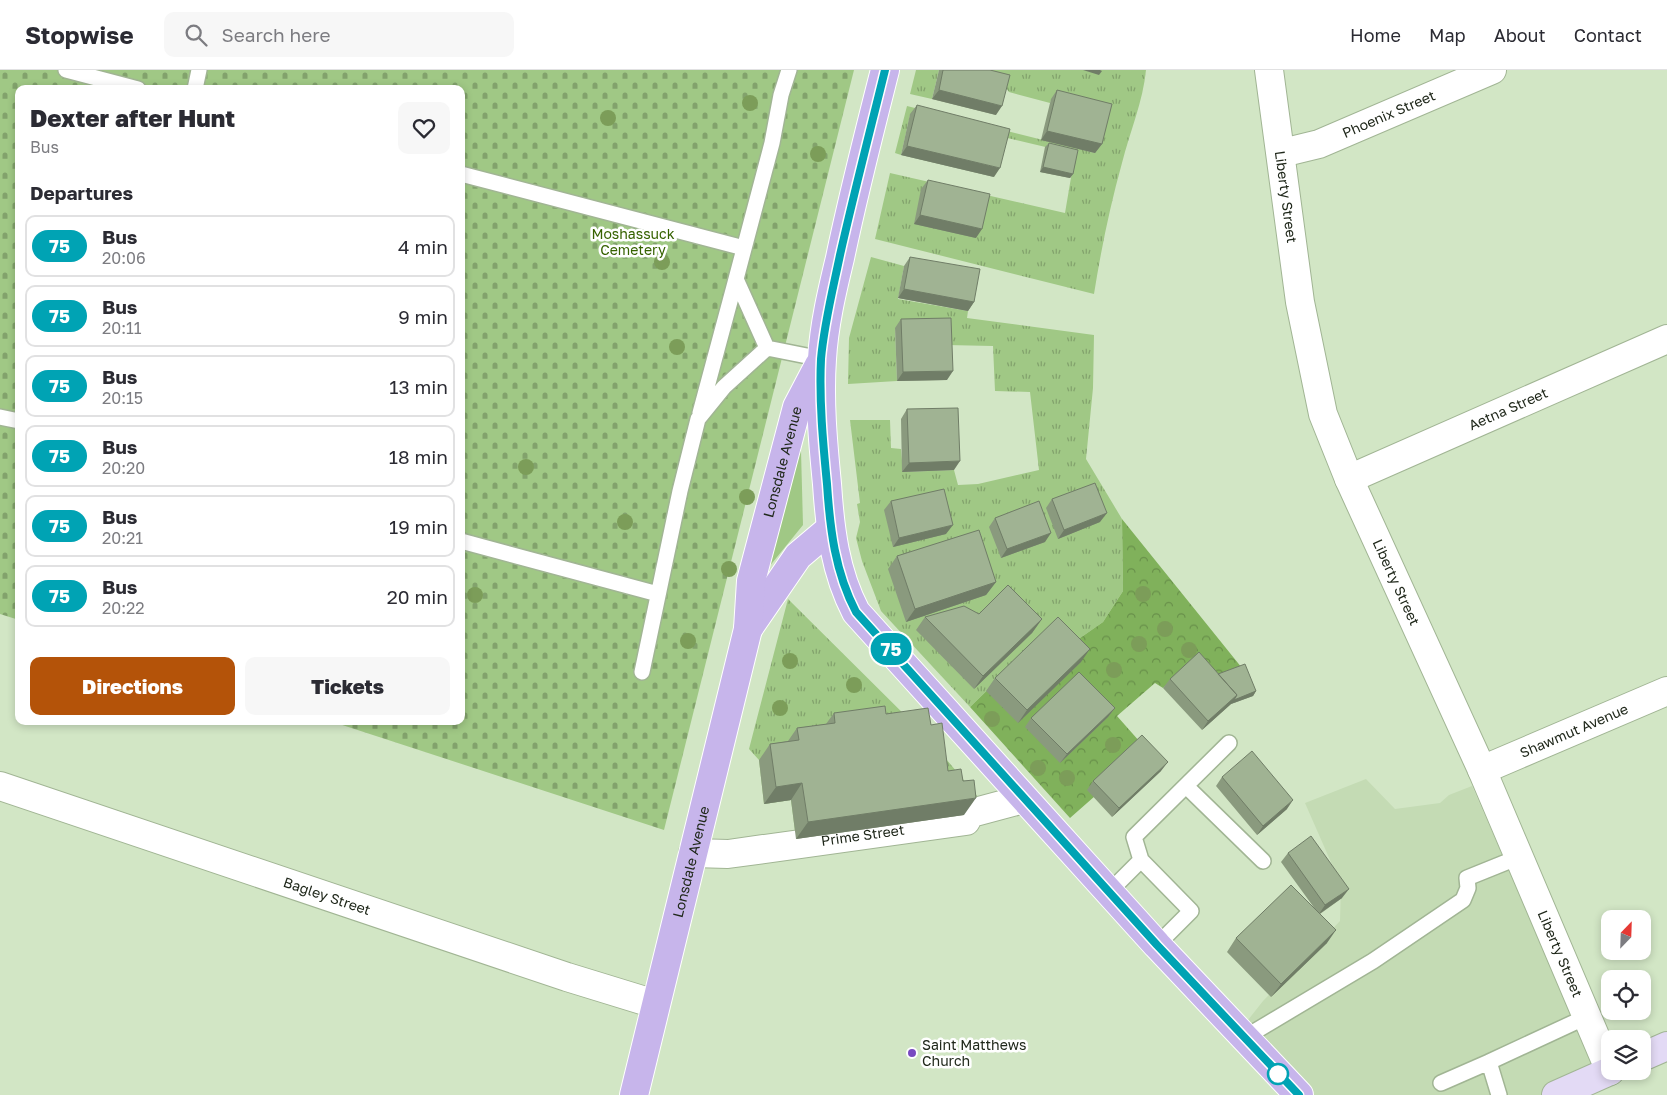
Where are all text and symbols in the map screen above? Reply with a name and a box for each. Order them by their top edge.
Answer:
search box [164,12,514,57]
text: Stopwise [25,20,134,49]
icon: search [182,21,210,49]
text: Search here [222,23,330,46]
text: Home [1350,24,1401,46]
text: Map [1429,24,1466,46]
text: About [1494,24,1546,46]
text: Contact [1574,24,1642,46]
street label: Phoenix Street [1340,86,1438,141]
button: heart [398,102,450,154]
text: Dexter after Hunt [30,103,235,132]
text: Bus [30,137,59,157]
street label: Liberty Street [1272,150,1301,244]
text: Departures [30,181,133,204]
text: Bus [102,225,137,248]
park label: Moshassuck Cemetery [591,225,675,258]
text: 75 [49,235,70,257]
text: 4 min [398,235,448,258]
text: 20:06 [102,248,146,268]
text: Bus [102,295,137,318]
text: 75 [49,305,70,327]
text: 9 min [398,305,448,328]
text: 20:11 [102,318,142,338]
text: Bus [102,365,137,388]
text: 75 [49,375,70,397]
text: 13 min [389,375,448,398]
street label: Aetna Street [1466,384,1550,433]
text: 20:15 [102,388,143,408]
street label: Lonsdale Avenue [759,404,805,519]
text: Bus [102,435,137,458]
text: 75 [49,445,70,467]
text: 18 min [389,445,448,468]
text: 20:20 [102,458,145,478]
text: Bus [102,505,137,528]
text: 75 [49,515,70,537]
text: 19 min [389,515,448,538]
text: 20:21 [102,528,143,548]
street label: Liberty Street [1370,536,1424,628]
text: Bus [102,575,137,598]
text: 75 [49,585,70,607]
text: 20 min [387,585,448,608]
text: 20:22 [102,598,145,618]
line badge: 75 [868,633,914,665]
text: 75 [881,638,901,660]
button: Directions [30,657,235,715]
button: Tickets [245,657,450,715]
street label: Shawmut Avenue [1517,700,1631,761]
street label: Lonsdale Avenue [669,804,712,919]
street label: Prime Street [820,821,905,849]
street label: Bagley Street [281,873,373,918]
street label: Liberty Street [1535,907,1587,1000]
north arrow [1601,910,1651,960]
map controls [1601,910,1651,1080]
button: locate [1601,970,1651,1020]
button: layers [1601,1030,1651,1080]
place label: Saint Matthews Church [922,1036,1026,1069]
marker: Saint Matthews Church [906,1047,918,1059]
unlabelled marker [1267,1063,1289,1085]

